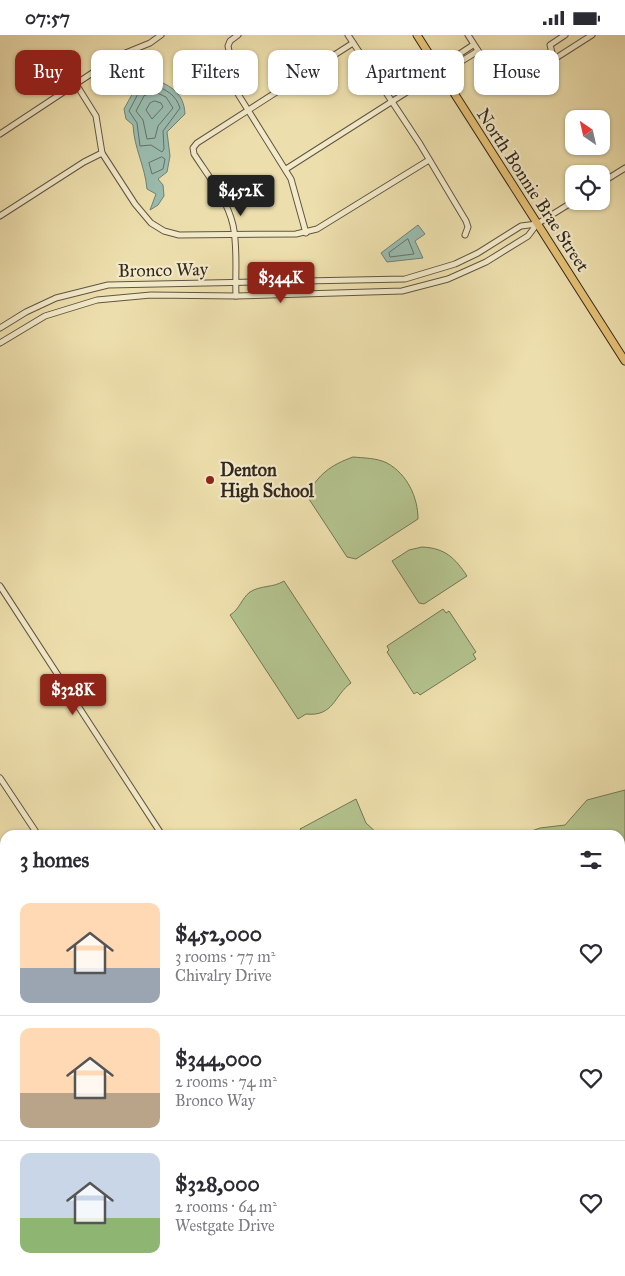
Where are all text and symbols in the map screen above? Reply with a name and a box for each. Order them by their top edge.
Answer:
text: 07:57 [25,6,70,29]
chip: Buy [15,50,81,95]
chip: Rent [91,50,163,95]
chip: Filters [173,50,258,95]
chip: New [268,50,338,95]
chip: Apartment [348,50,464,95]
chip: House [474,50,559,95]
street label: North Bonnie Brae Street [472,104,594,276]
north arrow [565,110,610,155]
map controls [565,110,610,210]
button: locate [565,165,610,210]
pin: $452K [206,175,276,217]
text: $452K [218,181,264,200]
street label: Bronco Way [118,258,209,282]
pin: $344K [246,261,316,304]
text: $344K [258,268,304,287]
place label: Denton High School [220,459,315,503]
marker: Denton High School [204,474,216,486]
pin: $328K [38,673,108,716]
text: $328K [51,680,95,699]
icon: filters [577,846,605,874]
text: 3 homes [20,847,89,873]
text: $452,000 [175,921,262,947]
icon: home [60,923,120,983]
icon: heart [577,939,605,967]
text: 3 rooms · 77 m² [175,947,275,966]
text: Chivalry Drive [175,966,272,985]
text: $344,000 [175,1046,262,1072]
icon: home [60,1048,120,1108]
icon: heart [577,1064,605,1092]
text: 2 rooms · 74 m² [175,1072,277,1091]
text: Bronco Way [175,1091,255,1110]
text: $328,000 [175,1171,260,1197]
icon: home [60,1173,120,1233]
icon: heart [577,1189,605,1217]
text: 2 rooms · 64 m² [175,1197,277,1216]
text: Westgate Drive [175,1216,275,1235]

